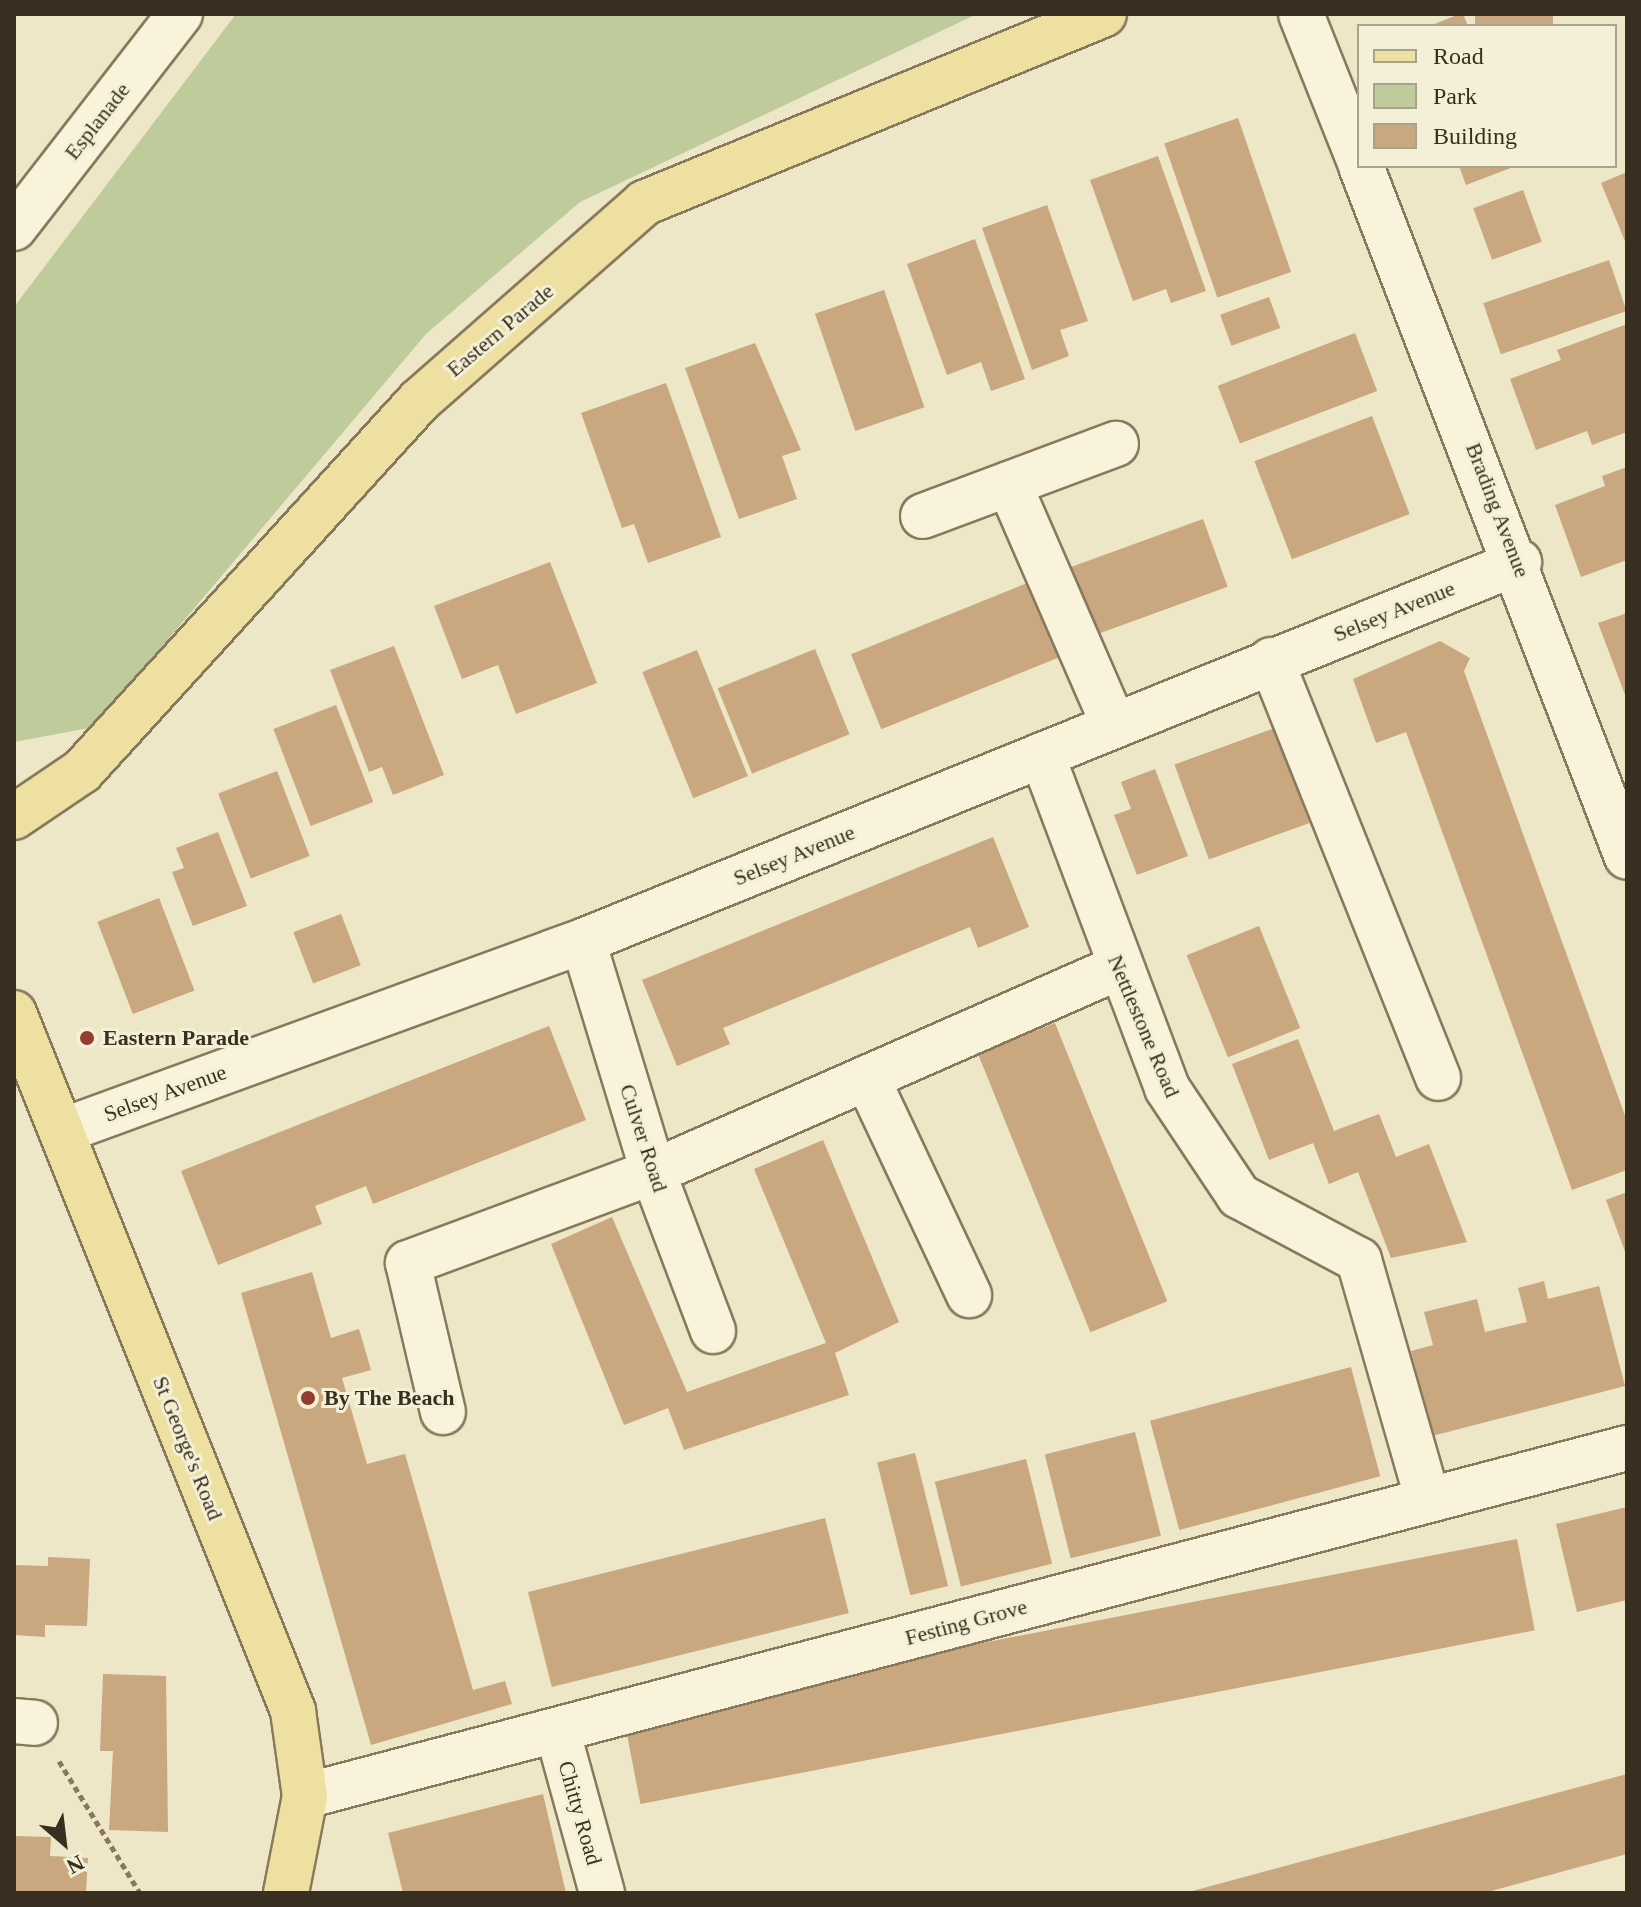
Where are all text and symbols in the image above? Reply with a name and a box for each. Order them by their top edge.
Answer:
legend [1357,24,1617,168]
text: Road [1433,43,1484,69]
street label: Esplanade [59,77,135,165]
text: Park [1433,83,1477,109]
text: Building [1433,123,1517,149]
street label: Eastern Parade [441,278,559,382]
street label: Brading Avenue [1460,438,1536,582]
street label: Selsey Avenue [1329,574,1459,648]
street label: Selsey Avenue [729,818,859,892]
street label: Nettlestone Road [1102,951,1186,1101]
place label: Eastern Parade [103,1025,249,1051]
marker: Eastern Parade [78,1029,96,1047]
street label: Selsey Avenue [100,1058,230,1128]
street label: Culver Road [614,1081,674,1195]
street label: St George's Road [147,1372,229,1524]
place label: By The Beach [324,1385,455,1411]
marker: By The Beach [299,1389,317,1407]
street label: Festing Grove [902,1593,1030,1651]
street label: Chitty Road [553,1758,607,1868]
north arrow [24,1803,104,1883]
text: N [63,1850,88,1879]

